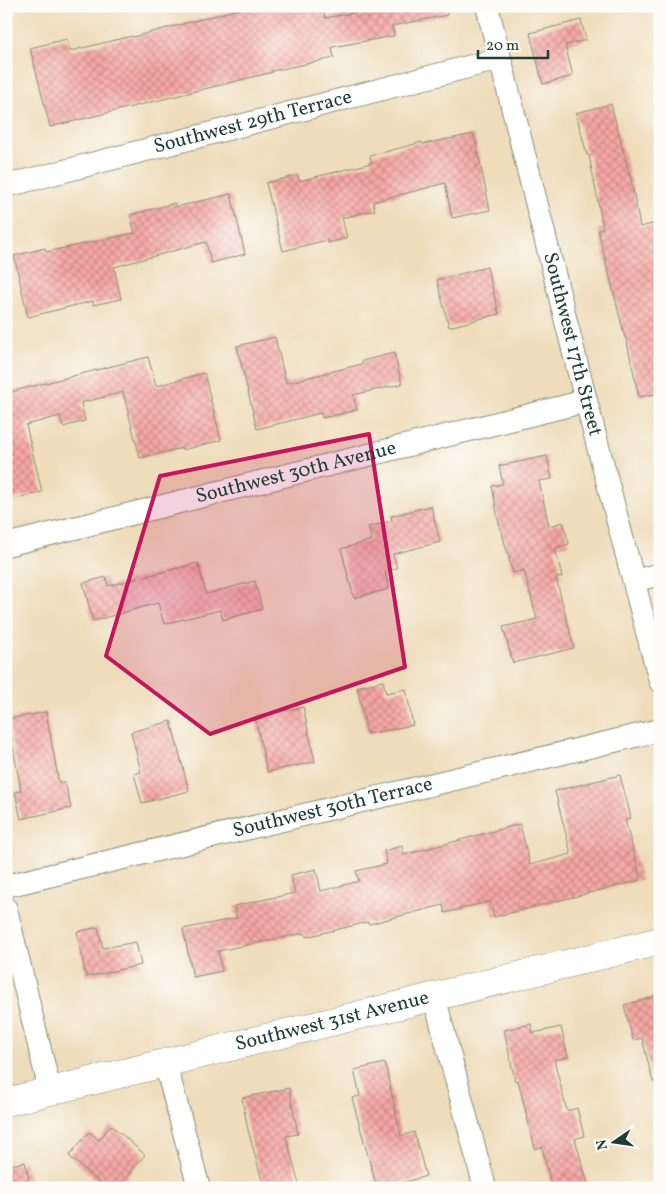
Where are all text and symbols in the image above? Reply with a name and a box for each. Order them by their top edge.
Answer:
scale bar [478,28,548,60]
text: 20 m [486,36,519,57]
street label: Southwest 29th Terrace [151,83,355,161]
street label: Southwest 17th Street [535,250,609,439]
street label: Southwest 30th Avenue [193,435,399,511]
street label: Southwest 30th Terrace [230,771,436,845]
street label: Southwest 31st Avenue [233,984,432,1059]
north arrow [588,1116,638,1166]
text: N [592,1137,613,1152]

